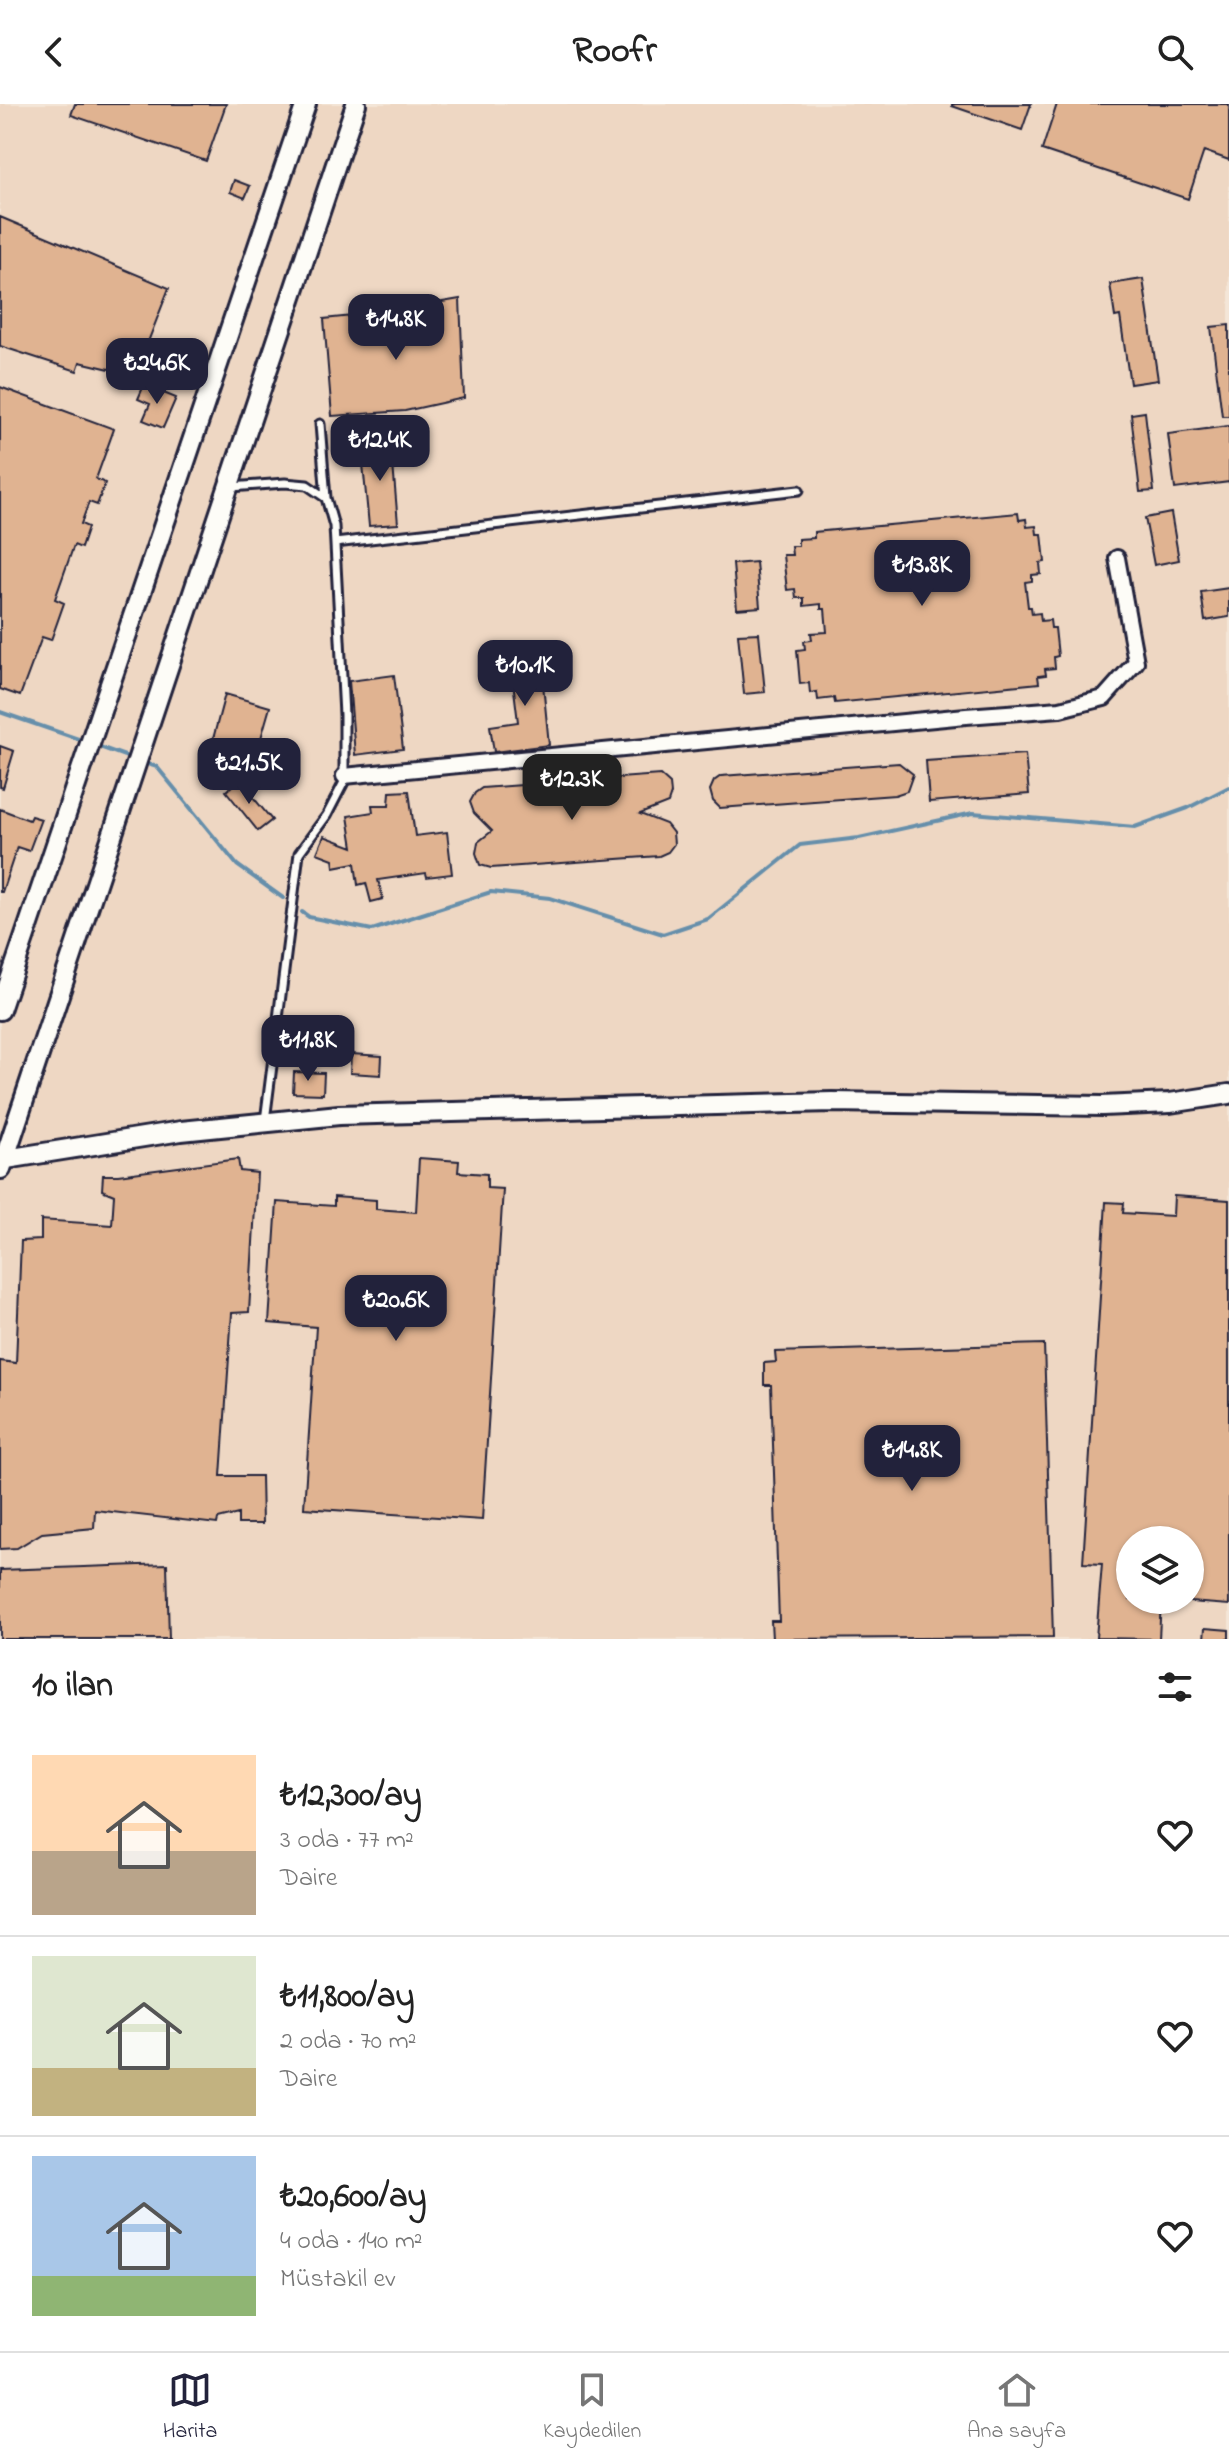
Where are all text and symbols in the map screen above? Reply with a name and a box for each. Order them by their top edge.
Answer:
text: Roofr [572,26,657,79]
icon: back [32,30,76,74]
icon: search [1153,30,1197,74]
pin: ₺14.8K [331,294,461,362]
text: ₺14.8K [366,301,426,339]
pin: ₺24.6K [92,338,222,406]
text: ₺24.6K [124,345,190,383]
pin: ₺12.4K [315,415,445,483]
text: ₺12.4K [349,422,411,460]
pin: ₺13.8K [857,540,987,608]
text: ₺13.8K [892,547,952,585]
pin: ₺10.1K [460,640,590,708]
text: ₺10.1K [496,647,554,685]
pin: ₺21.5K [184,738,314,806]
text: ₺21.5K [216,745,282,783]
pin: ₺12.3K [507,754,637,822]
text: ₺12.3K [541,761,603,799]
pin: ₺11.8K [243,1015,373,1083]
text: ₺11.8K [279,1022,337,1060]
pin: ₺20.6K [331,1275,461,1343]
text: ₺20.6K [363,1282,429,1320]
pin: ₺14.8K [847,1425,977,1493]
text: ₺14.8K [882,1432,942,1470]
map controls [1116,1526,1204,1614]
button: layers [1116,1526,1204,1614]
text: 10 ilan [32,1662,113,1712]
icon: filters [1153,1665,1197,1709]
text: ₺12,300/ay [280,1772,422,1822]
icon: home [96,1787,192,1883]
icon: heart [1153,1813,1197,1857]
text: 3 oda · 77 m² [280,1822,414,1860]
text: Daire [280,1860,338,1898]
text: ₺11,800/ay [280,1973,414,2023]
icon: home [96,1988,192,2084]
icon: heart [1153,2014,1197,2058]
text: 2 oda · 70 m² [280,2023,416,2061]
text: Daire [280,2061,338,2099]
text: ₺20,600/ay [280,2173,427,2223]
icon: home [96,2188,192,2284]
icon: heart [1153,2214,1197,2258]
text: 4 oda · 140 m² [280,2223,423,2261]
text: Müstakil ev [280,2261,395,2299]
tab: Harita [163,2368,218,2448]
tab: Kaydedilen [543,2368,641,2448]
tab: Ana sayfa [967,2368,1066,2448]

